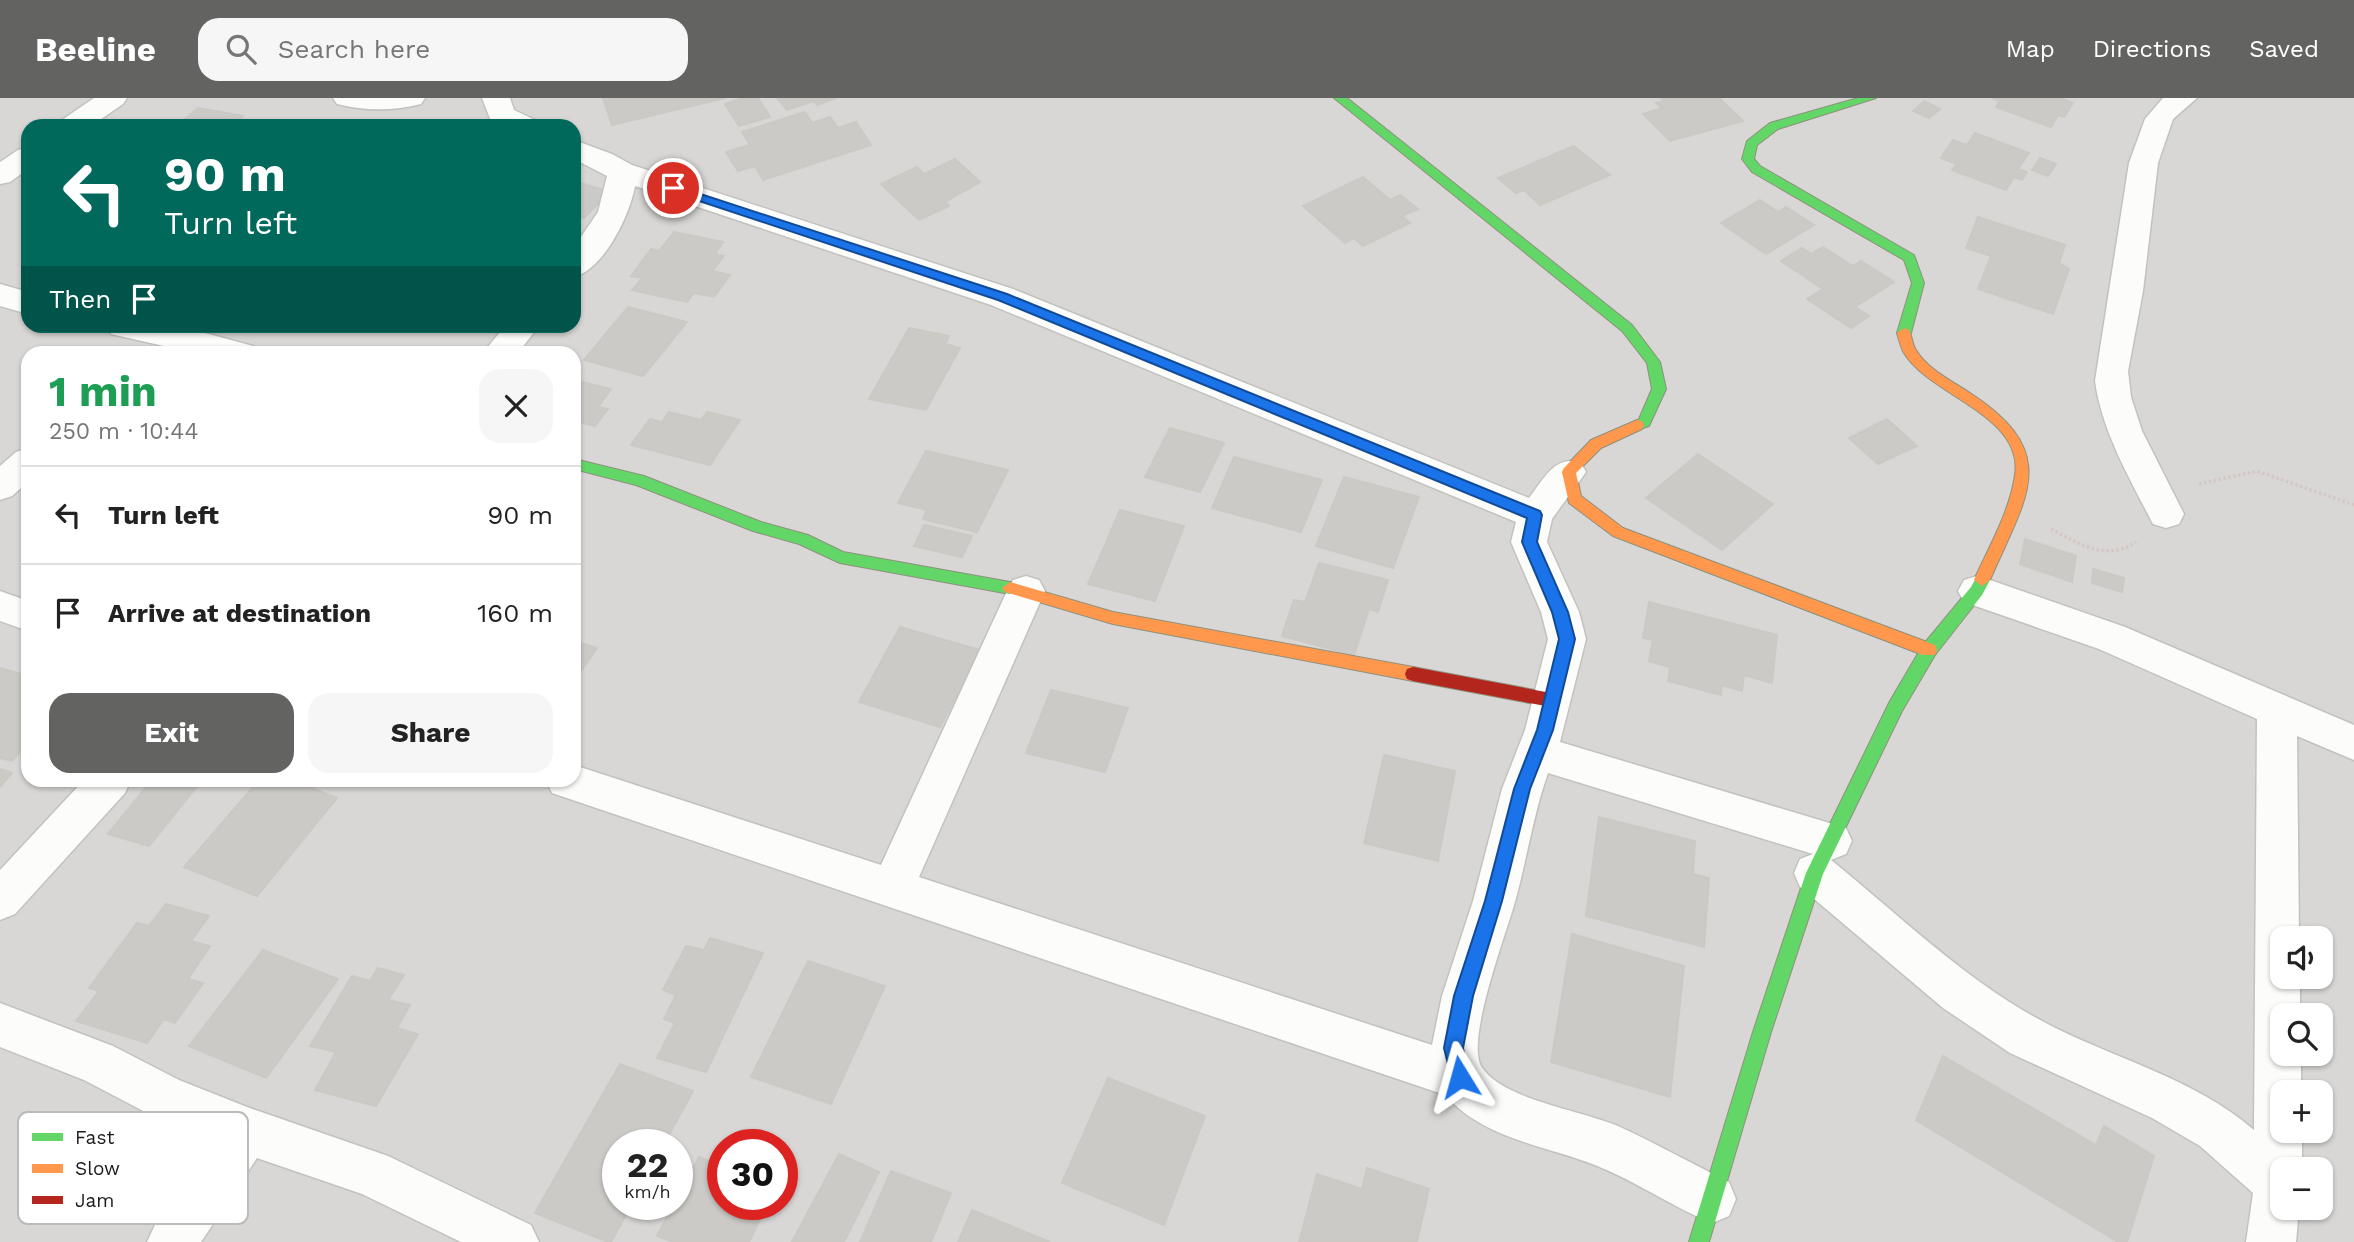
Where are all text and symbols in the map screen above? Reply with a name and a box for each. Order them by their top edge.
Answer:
search box [198,18,688,81]
text: Beeline [35,30,156,69]
icon: search [222,30,260,68]
text: Search here [278,34,430,64]
text: Map [2006,35,2055,63]
text: Directions [2093,35,2211,63]
text: Saved [2249,35,2319,63]
text: 90 m [164,145,286,203]
icon: left [49,147,140,238]
pin [643,158,703,218]
icon: arrive [654,169,692,207]
text: Turn left [164,204,297,242]
icon: arrive [125,280,163,318]
text: Then [49,284,111,314]
text: 1 min [49,367,157,416]
button: close [479,369,553,443]
text: 250 m · 10:44 [49,418,198,445]
icon: left [49,496,87,534]
text: Turn left [108,500,219,530]
text: 90 m [487,500,553,530]
icon: arrive [49,594,87,632]
text: Arrive at destination [108,598,371,628]
text: 160 m [477,598,553,628]
button: Exit [49,693,294,773]
button: Share [308,693,553,773]
map controls [2270,926,2333,1220]
button: sound [2270,926,2333,989]
button: search [2270,1003,2333,1066]
position arrow [1423,1040,1497,1114]
button: + [2270,1080,2333,1143]
legend [18,1112,248,1224]
text: Fast [75,1126,114,1149]
speed limit sign: 30 [707,1129,798,1220]
text: 22 [627,1144,668,1186]
text: Slow [75,1157,120,1180]
button: − [2270,1157,2333,1220]
text: km/h [624,1181,671,1202]
text: Jam [75,1189,114,1212]

